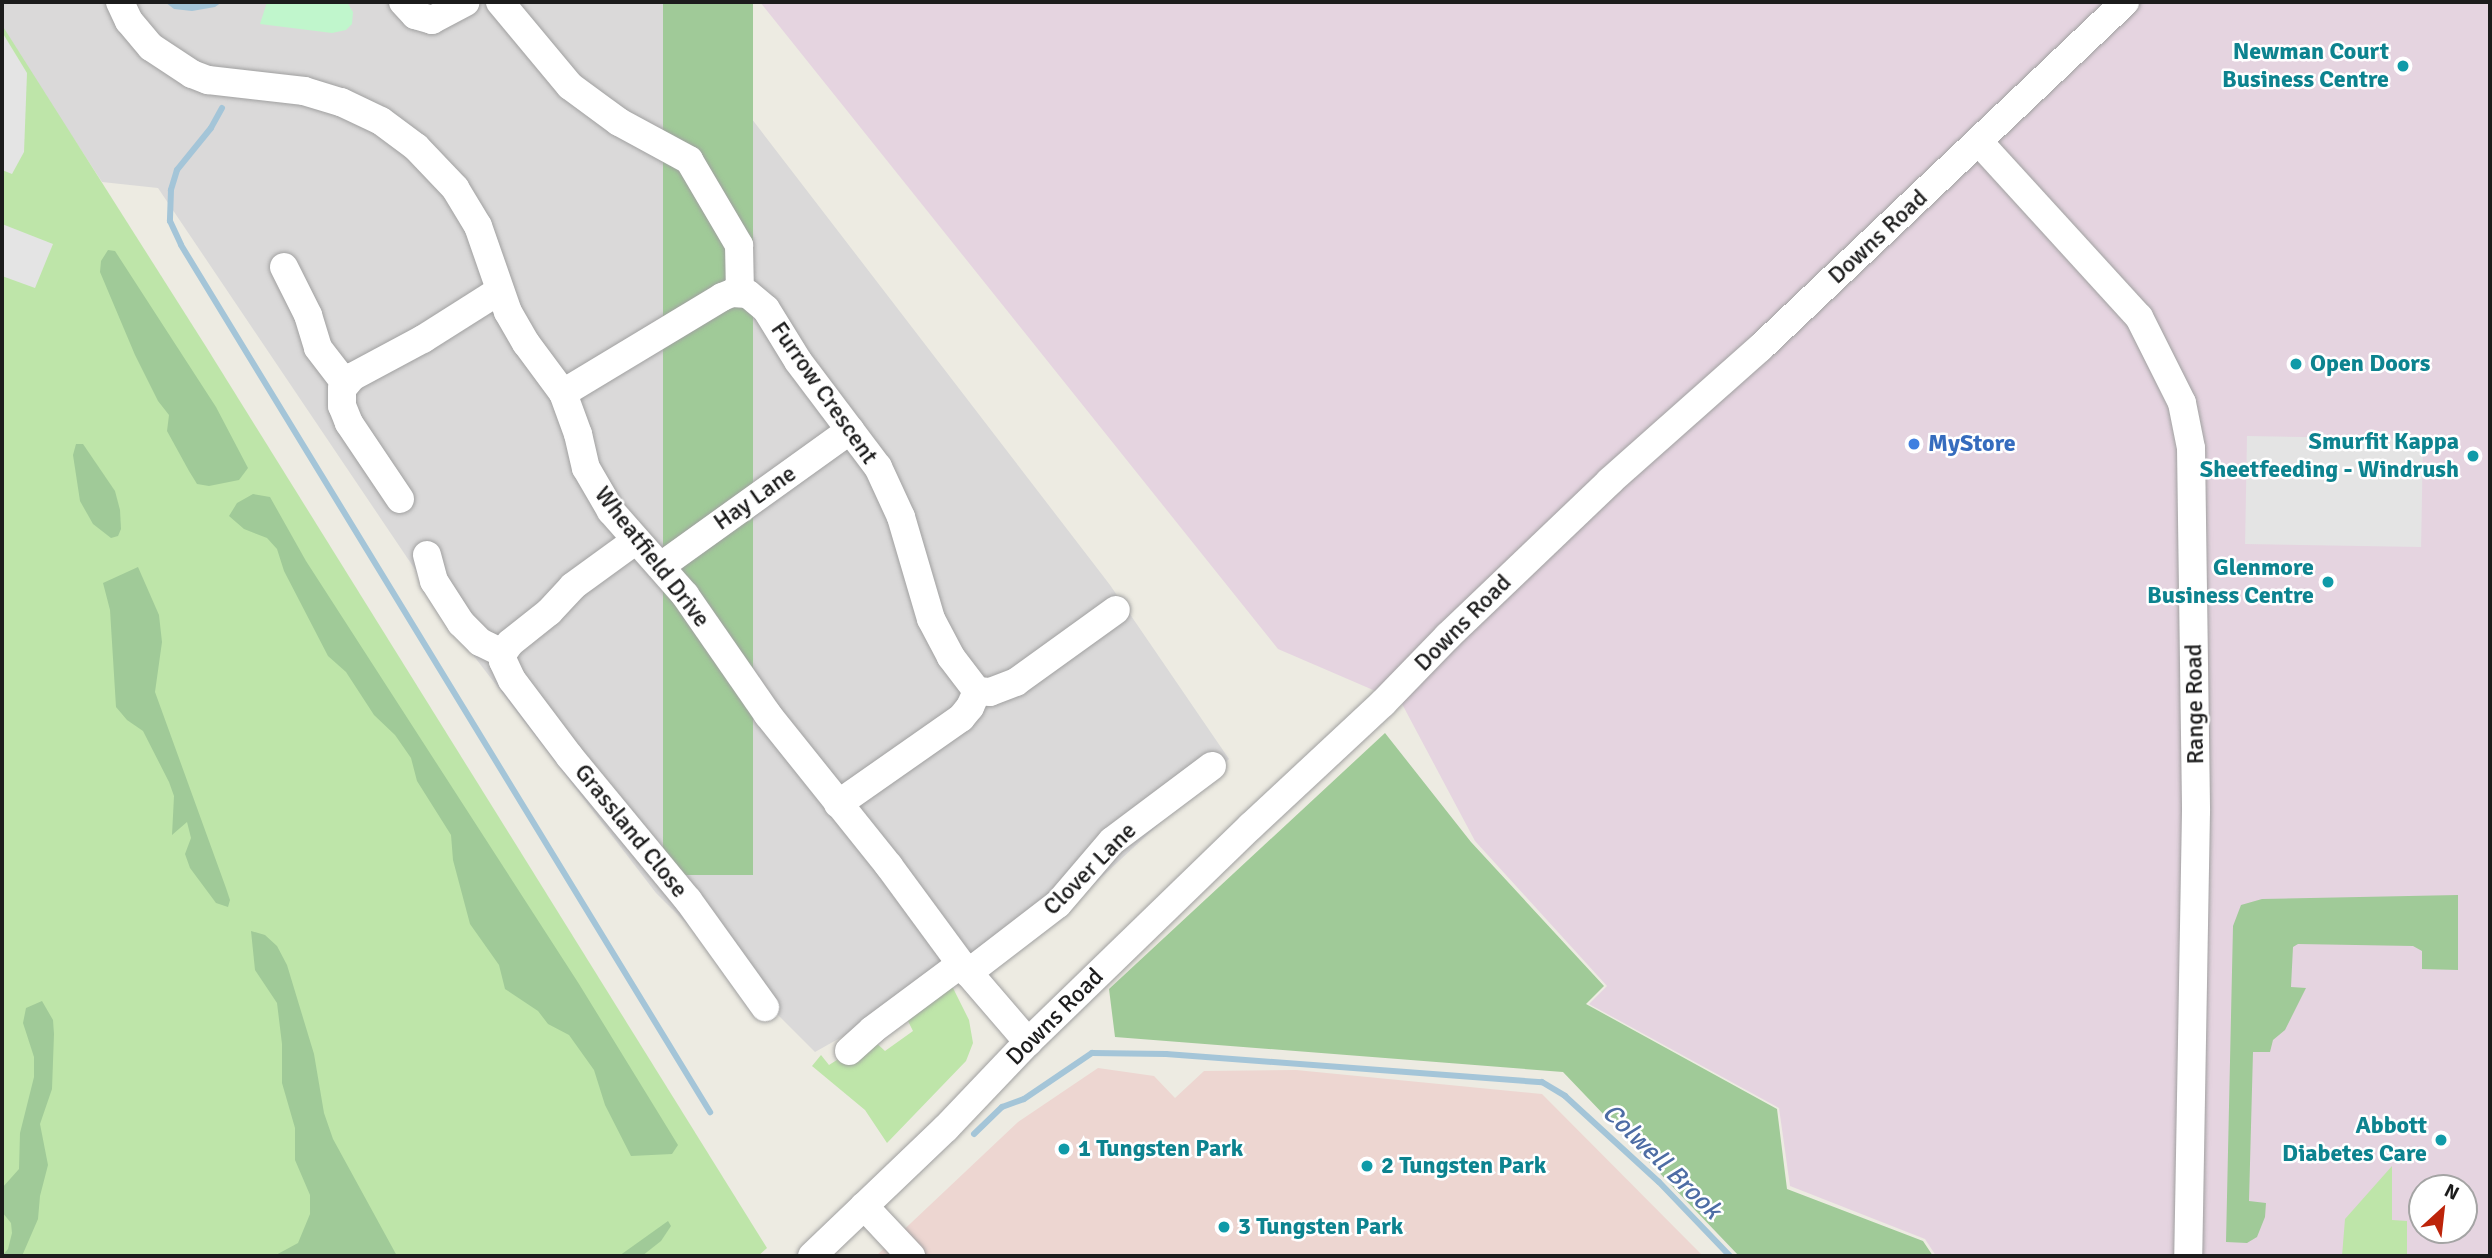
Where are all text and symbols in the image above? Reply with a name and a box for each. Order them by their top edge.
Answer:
place label: Newman Court Business Centre [2222,38,2389,94]
marker: Newman Court Business Centre [2395,58,2411,74]
street label: Downs Road [1822,184,1934,290]
street label: Furrow Crescent [764,316,884,470]
place label: Open Doors [2310,350,2430,378]
marker: Open Doors [2288,356,2304,372]
place label: Smurfit Kappa Sheetfeeding - Windrush [2200,428,2459,484]
place label: MyStore [1928,430,2016,458]
marker: MyStore [1906,436,1922,452]
marker: Smurfit Kappa Sheetfeeding - Windrush [2465,448,2481,464]
street label: Hay Lane [708,459,802,537]
street label: Wheatfield Drive [588,481,716,633]
place label: Glenmore Business Centre [2147,554,2314,610]
street label: Downs Road [1408,568,1518,678]
marker: Glenmore Business Centre [2320,574,2336,590]
street label: Range Road [2180,643,2210,765]
street label: Grassland Close [568,758,694,904]
street label: Clover Lane [1037,816,1143,922]
street label: Downs Road [1000,962,1110,1072]
water label: Colwell Brook [1595,1098,1727,1226]
place label: Abbott Diabetes Care [2282,1112,2427,1168]
marker: Abbott Diabetes Care [2433,1132,2449,1148]
place label: 1 Tungsten Park [1078,1135,1243,1163]
marker: 1 Tungsten Park [1056,1141,1072,1157]
place label: 2 Tungsten Park [1381,1152,1546,1180]
marker: 2 Tungsten Park [1359,1158,1375,1174]
north arrow [2408,1174,2478,1244]
text: N [2440,1178,2463,1206]
place label: 3 Tungsten Park [1238,1213,1403,1241]
marker: 3 Tungsten Park [1216,1219,1232,1235]

